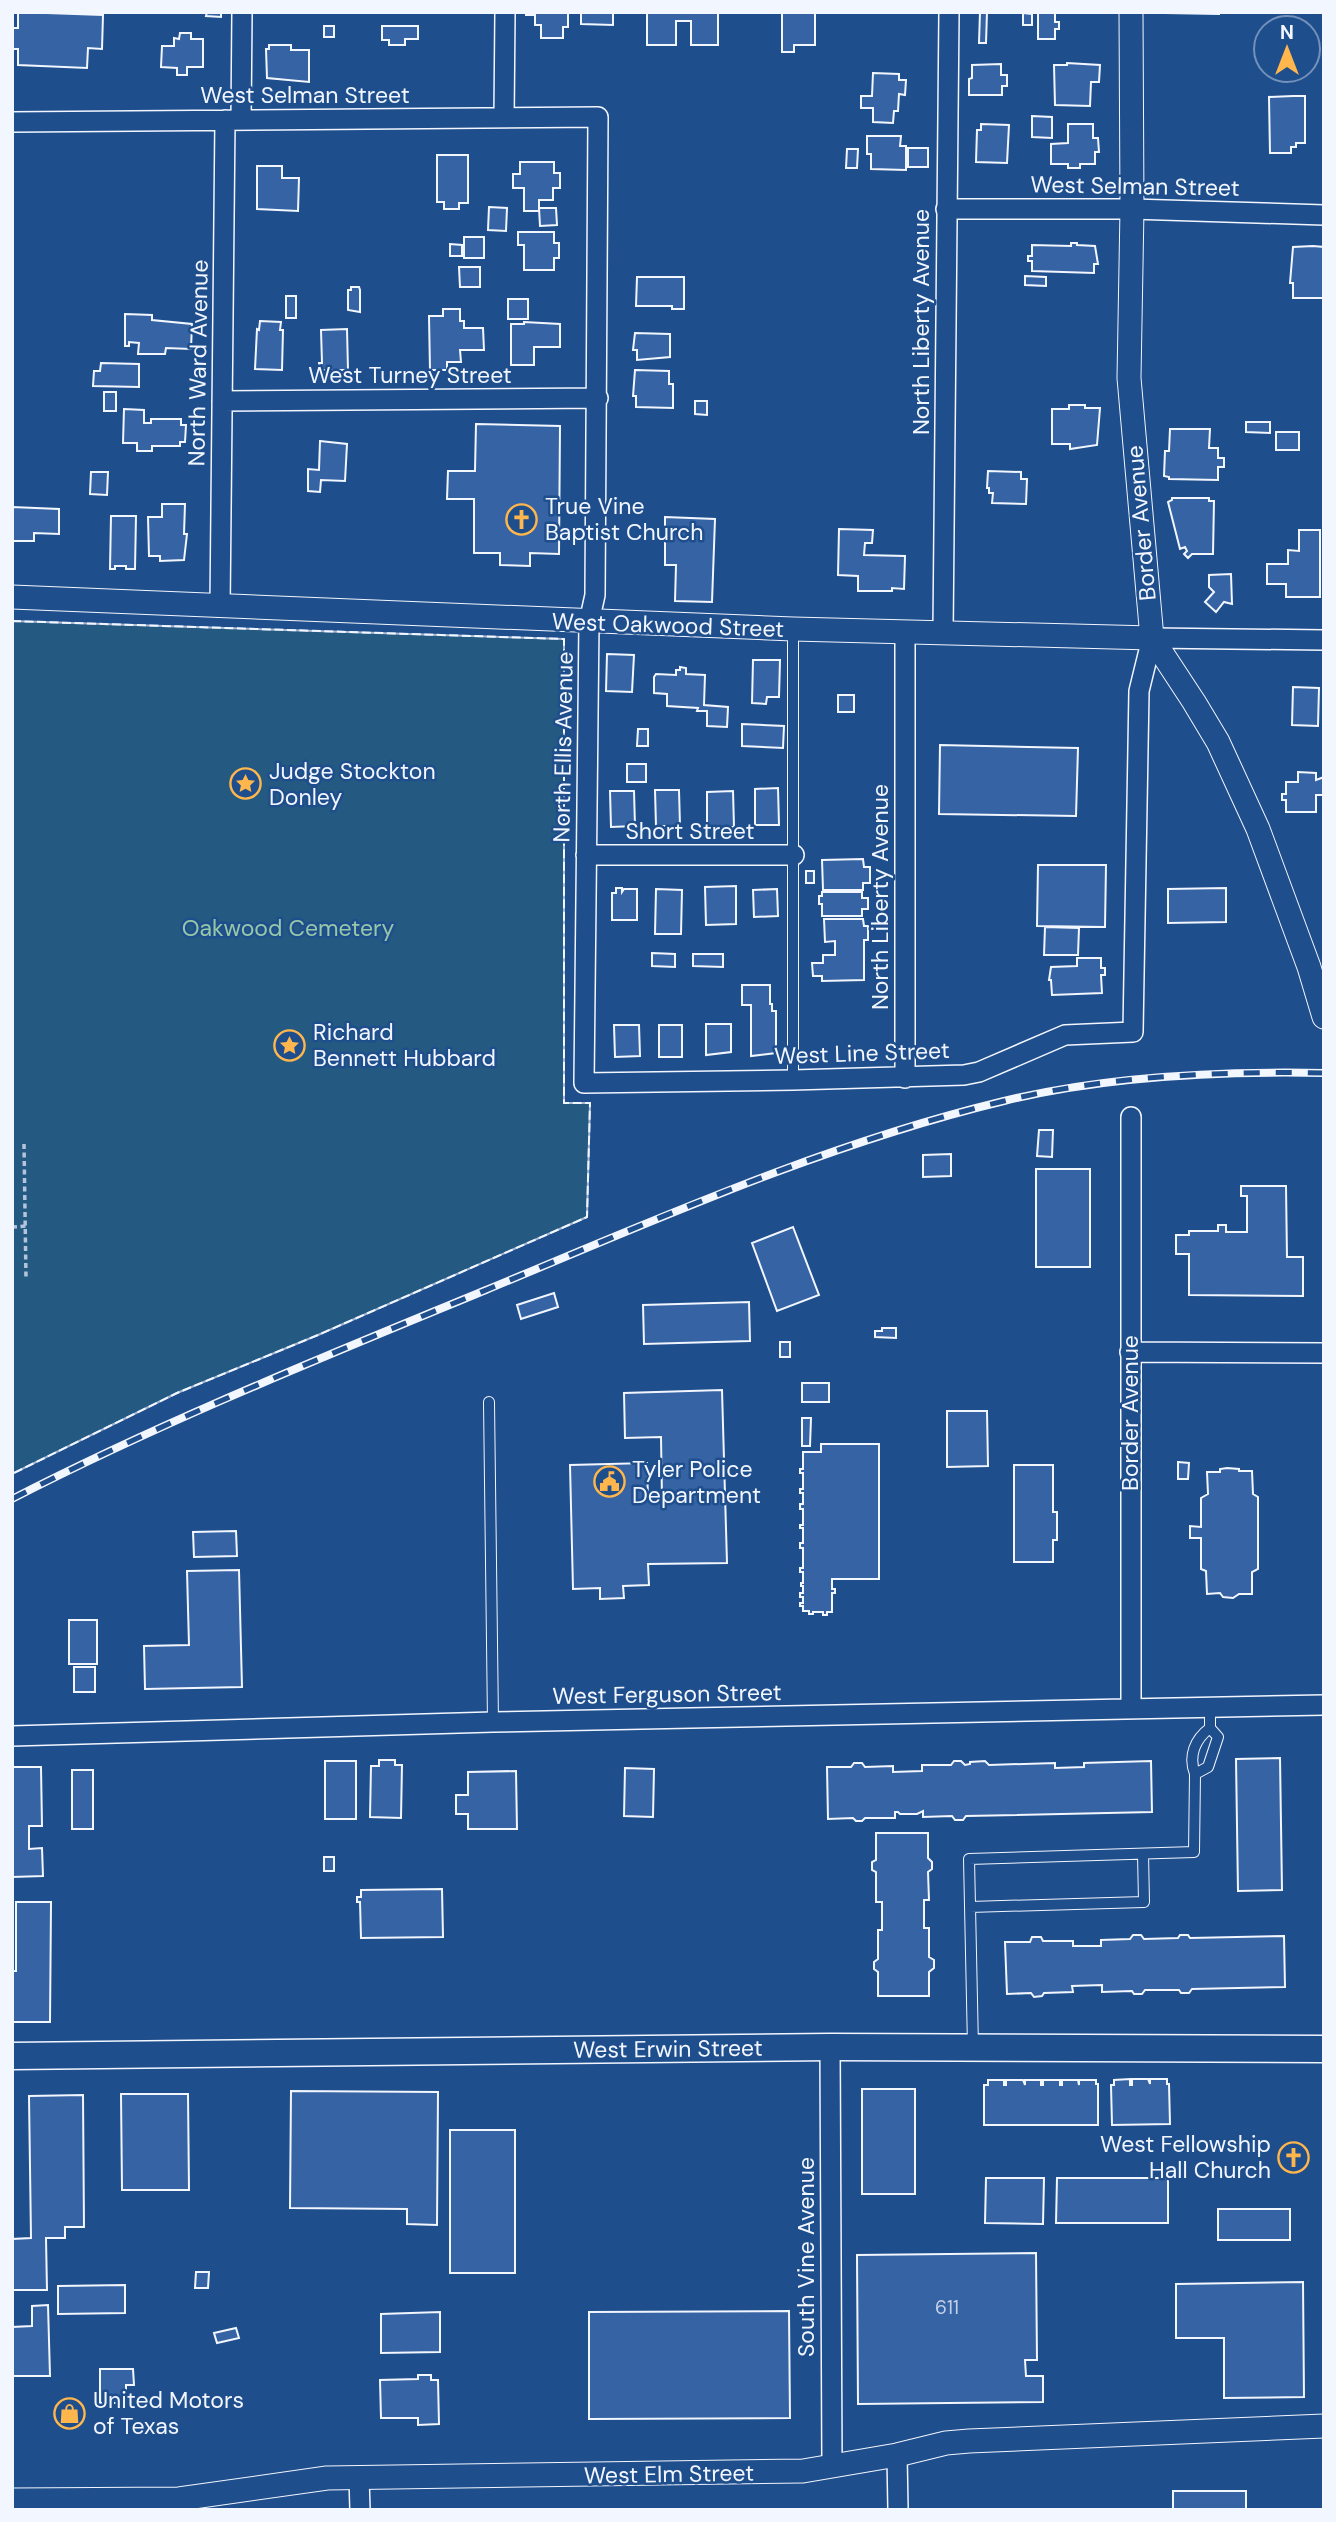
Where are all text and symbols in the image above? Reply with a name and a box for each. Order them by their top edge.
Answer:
north arrow [1252,14,1322,84]
text: N [1280,20,1294,45]
street label: West Selman Street [200,80,410,110]
street label: West Selman Street [1030,169,1240,203]
street label: North Liberty Avenue [906,209,936,435]
street label: North Ward Avenue [181,259,215,467]
street label: West Turney Street [308,360,512,390]
street label: Border Avenue [1119,444,1163,602]
place label: True Vine Baptist Church [545,491,703,547]
church icon: True Vine Baptist Church [505,502,539,536]
street label: West Oakwood Street [551,606,785,644]
street label: North Ellis Avenue [546,651,580,843]
place label: Judge Stockton Donley [269,756,436,812]
place icon: Judge Stockton Donley [229,767,263,801]
street label: North Liberty Avenue [865,784,895,1010]
street label: Short Street [625,816,755,846]
park label: Oakwood Cemetery [182,913,395,943]
place label: Richard Bennett Hubbard [313,1017,496,1073]
place icon: Richard Bennett Hubbard [273,1028,307,1062]
street label: West Line Street [774,1035,950,1071]
street label: Border Avenue [1115,1335,1145,1491]
place label: Tyler Police Department [632,1454,761,1510]
public building icon: Tyler Police Department [592,1465,626,1499]
street label: West Ferguson Street [552,1677,782,1711]
street label: West Erwin Street [573,2033,763,2065]
place label: West Fellowship Hall Church [1100,2129,1271,2185]
church icon: West Fellowship Hall Church [1277,2140,1311,2174]
street label: South Vine Avenue [791,2157,821,2357]
house number: 611 [935,2295,959,2320]
place label: United Motors of Texas [93,2385,244,2441]
shop icon: United Motors of Texas [53,2396,87,2430]
street label: West Elm Street [584,2458,754,2490]

